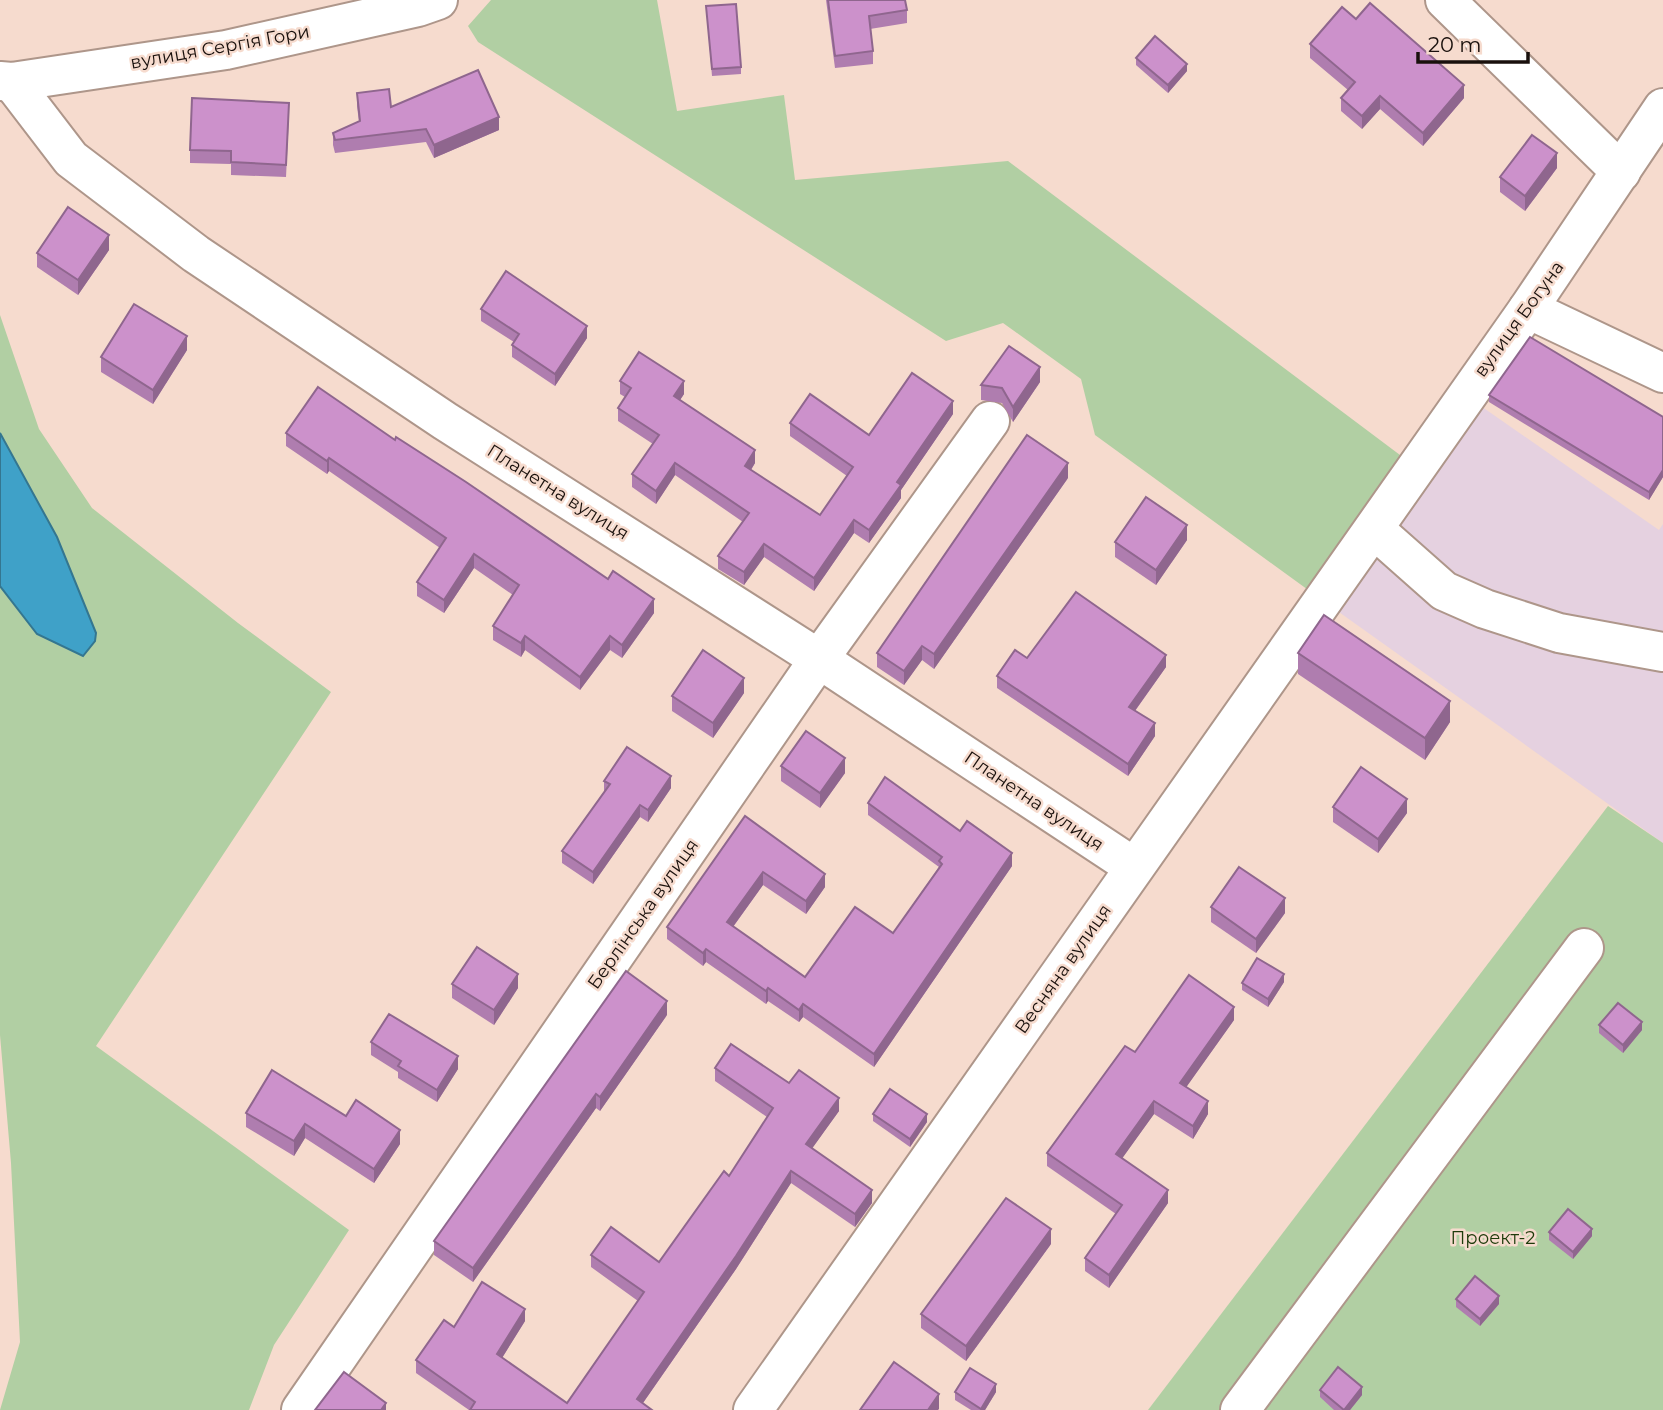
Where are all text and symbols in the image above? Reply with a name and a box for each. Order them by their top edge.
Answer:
street label: вулиця Сергія Гори [129,20,311,74]
scale bar [1418,21,1528,65]
text: 20 m [1428,32,1482,57]
street label: вулиця Богуна [1470,257,1568,381]
street label: Планетна вулиця [483,439,633,545]
street label: Планетна вулиця [960,746,1108,856]
street label: Берлінська вулиця [583,835,703,993]
street label: Весняна вулиця [1010,900,1116,1038]
park label: Проект-2 [1450,1227,1536,1249]

